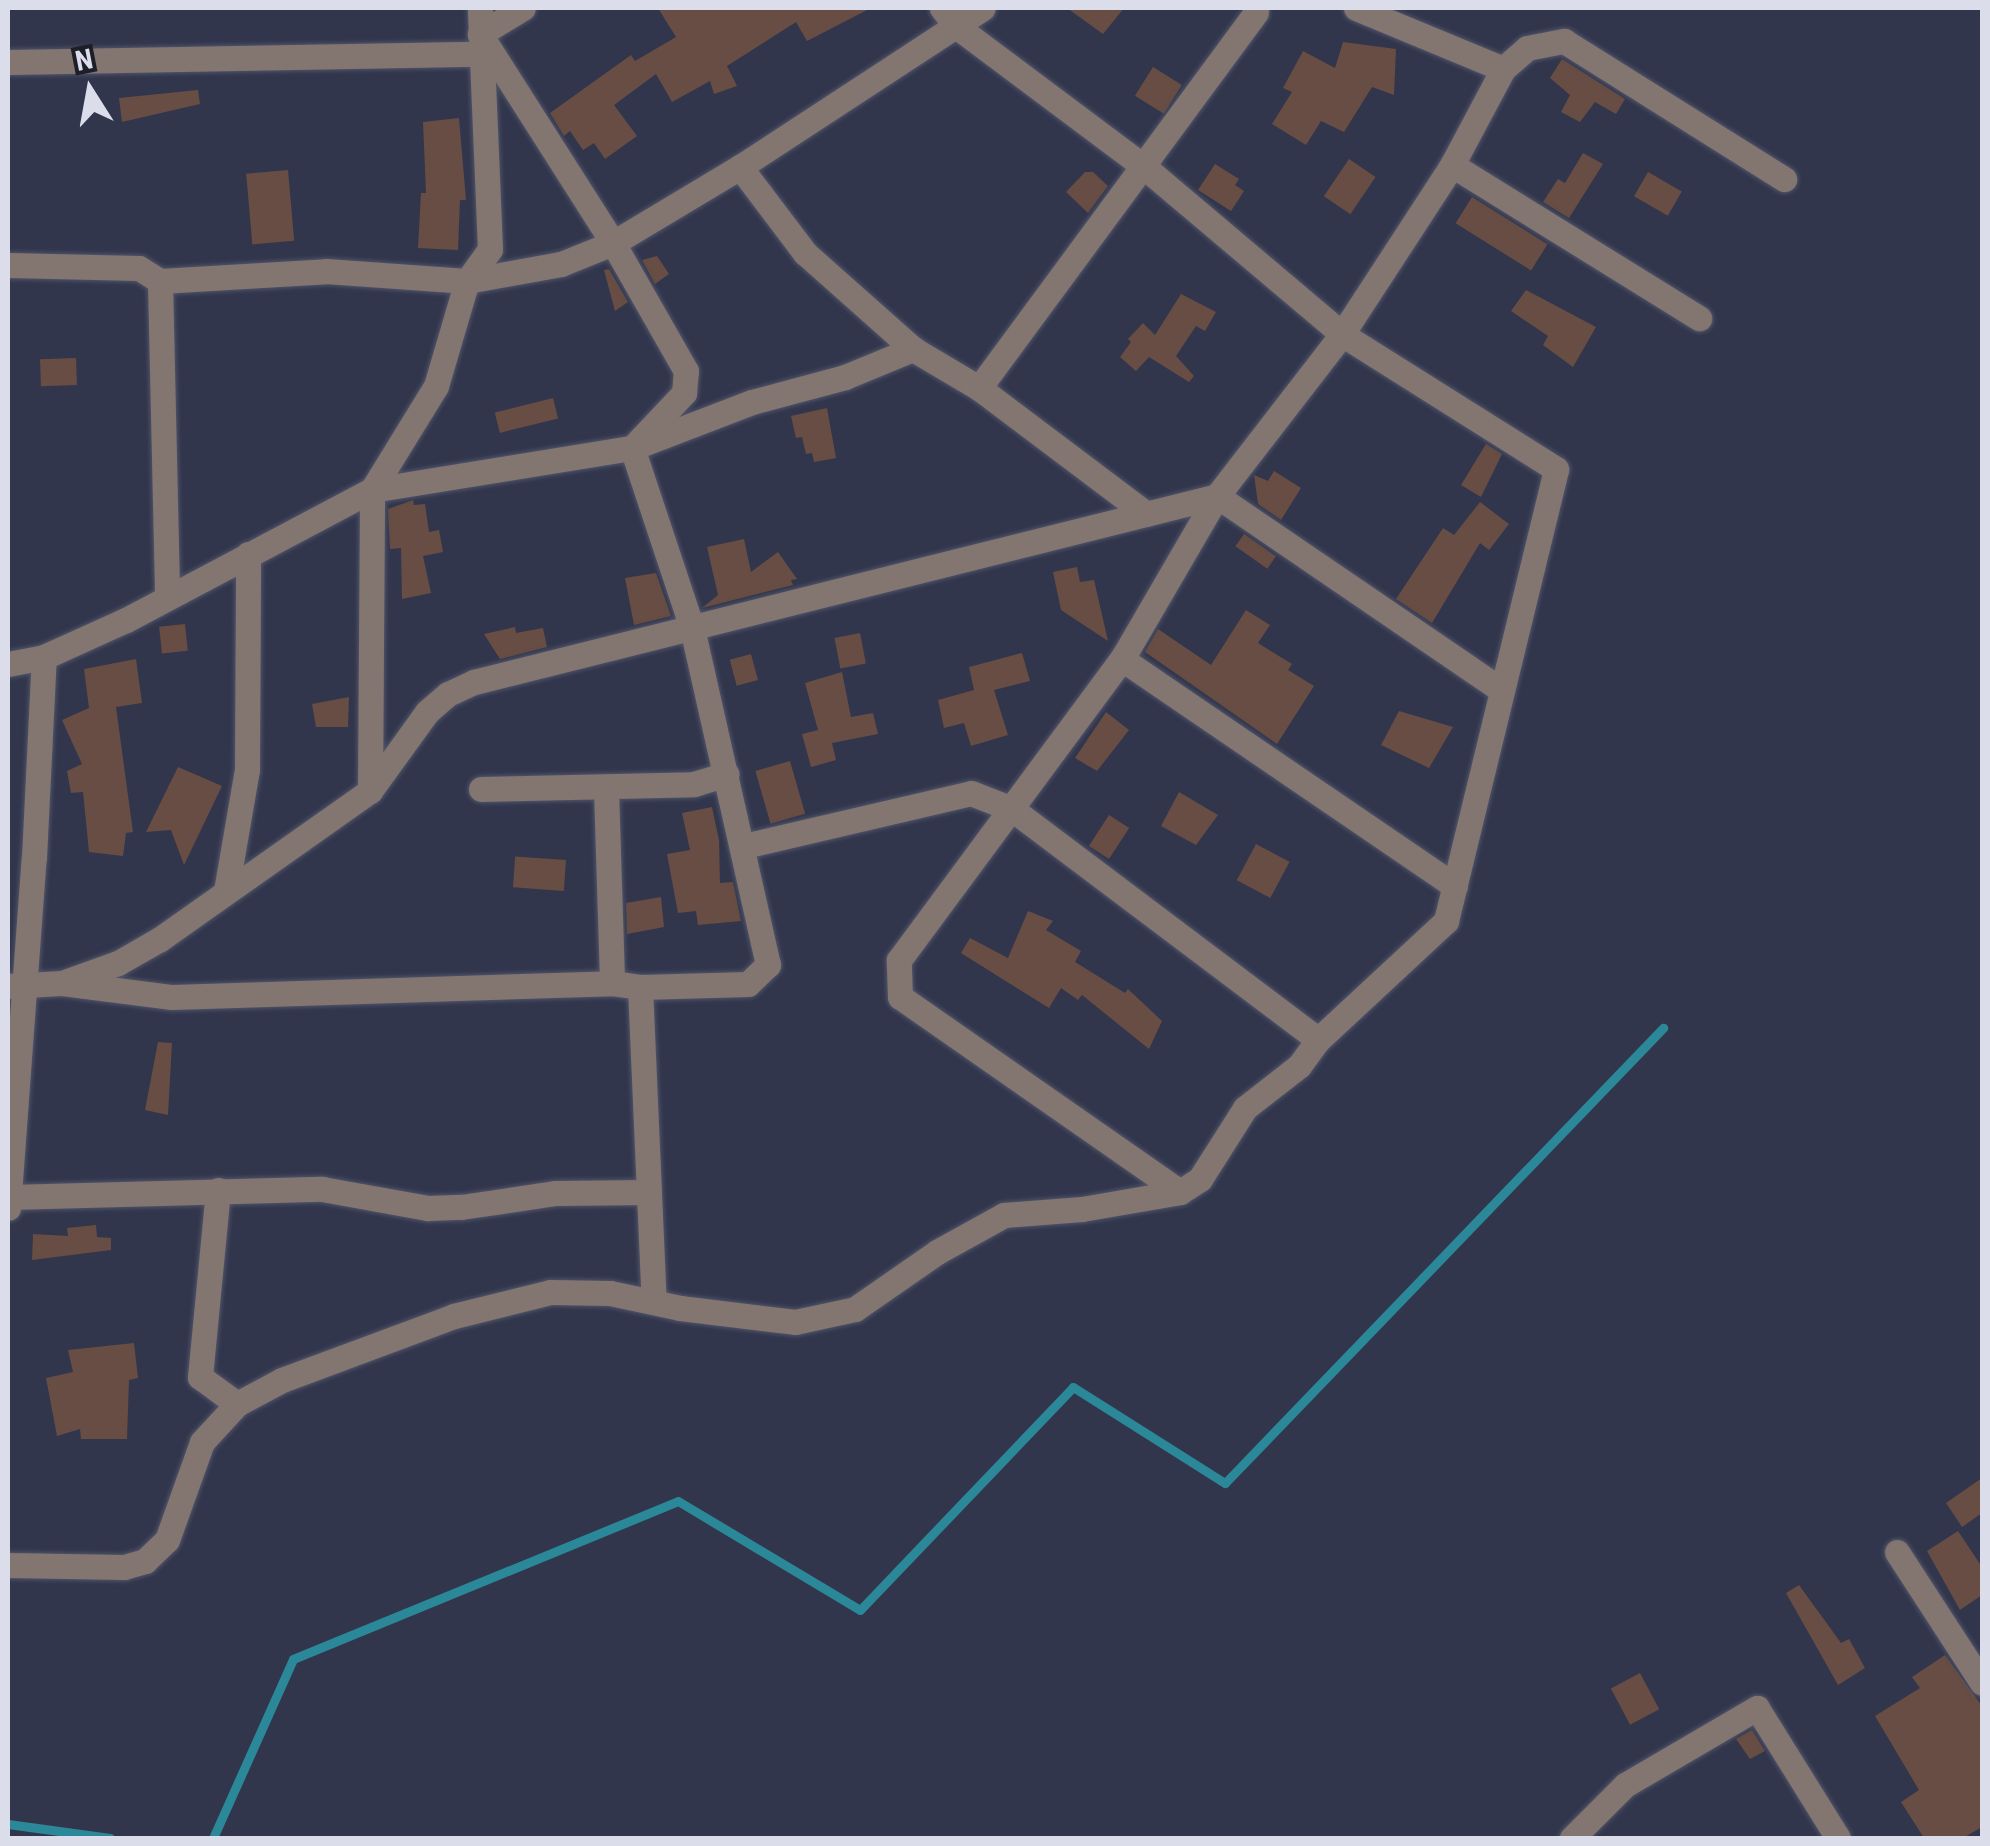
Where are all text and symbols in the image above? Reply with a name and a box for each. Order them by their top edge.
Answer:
north arrow [40,40,140,140]
text: N [73,42,96,78]

